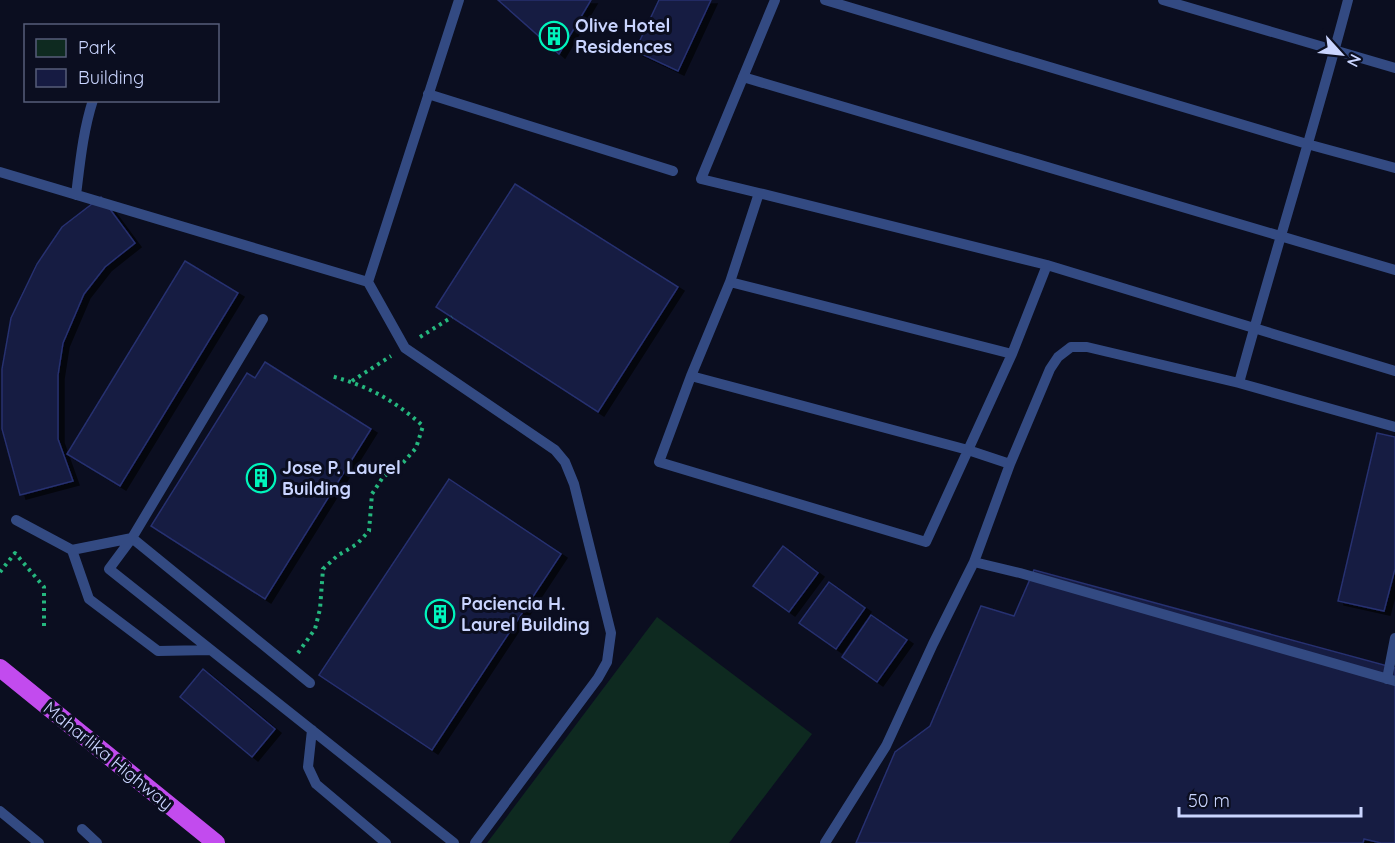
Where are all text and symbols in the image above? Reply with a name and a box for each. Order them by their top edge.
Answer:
place label: Olive Hotel Residences [575,14,672,58]
building icon: Olive Hotel Residences [538,20,570,52]
legend [24,24,219,102]
north arrow [1311,24,1371,84]
text: Park [78,36,116,59]
text: N [1343,51,1366,71]
text: Building [78,66,144,89]
place label: Jose P. Laurel Building [282,456,401,500]
building icon: Jose P. Laurel Building [245,462,277,494]
place label: Paciencia H. Laurel Building [461,592,590,636]
building icon: Paciencia H. Laurel Building [424,598,456,630]
street label: Maharlika Highway [39,696,178,815]
scale bar [1179,780,1360,818]
text: 50 m [1188,789,1230,812]

